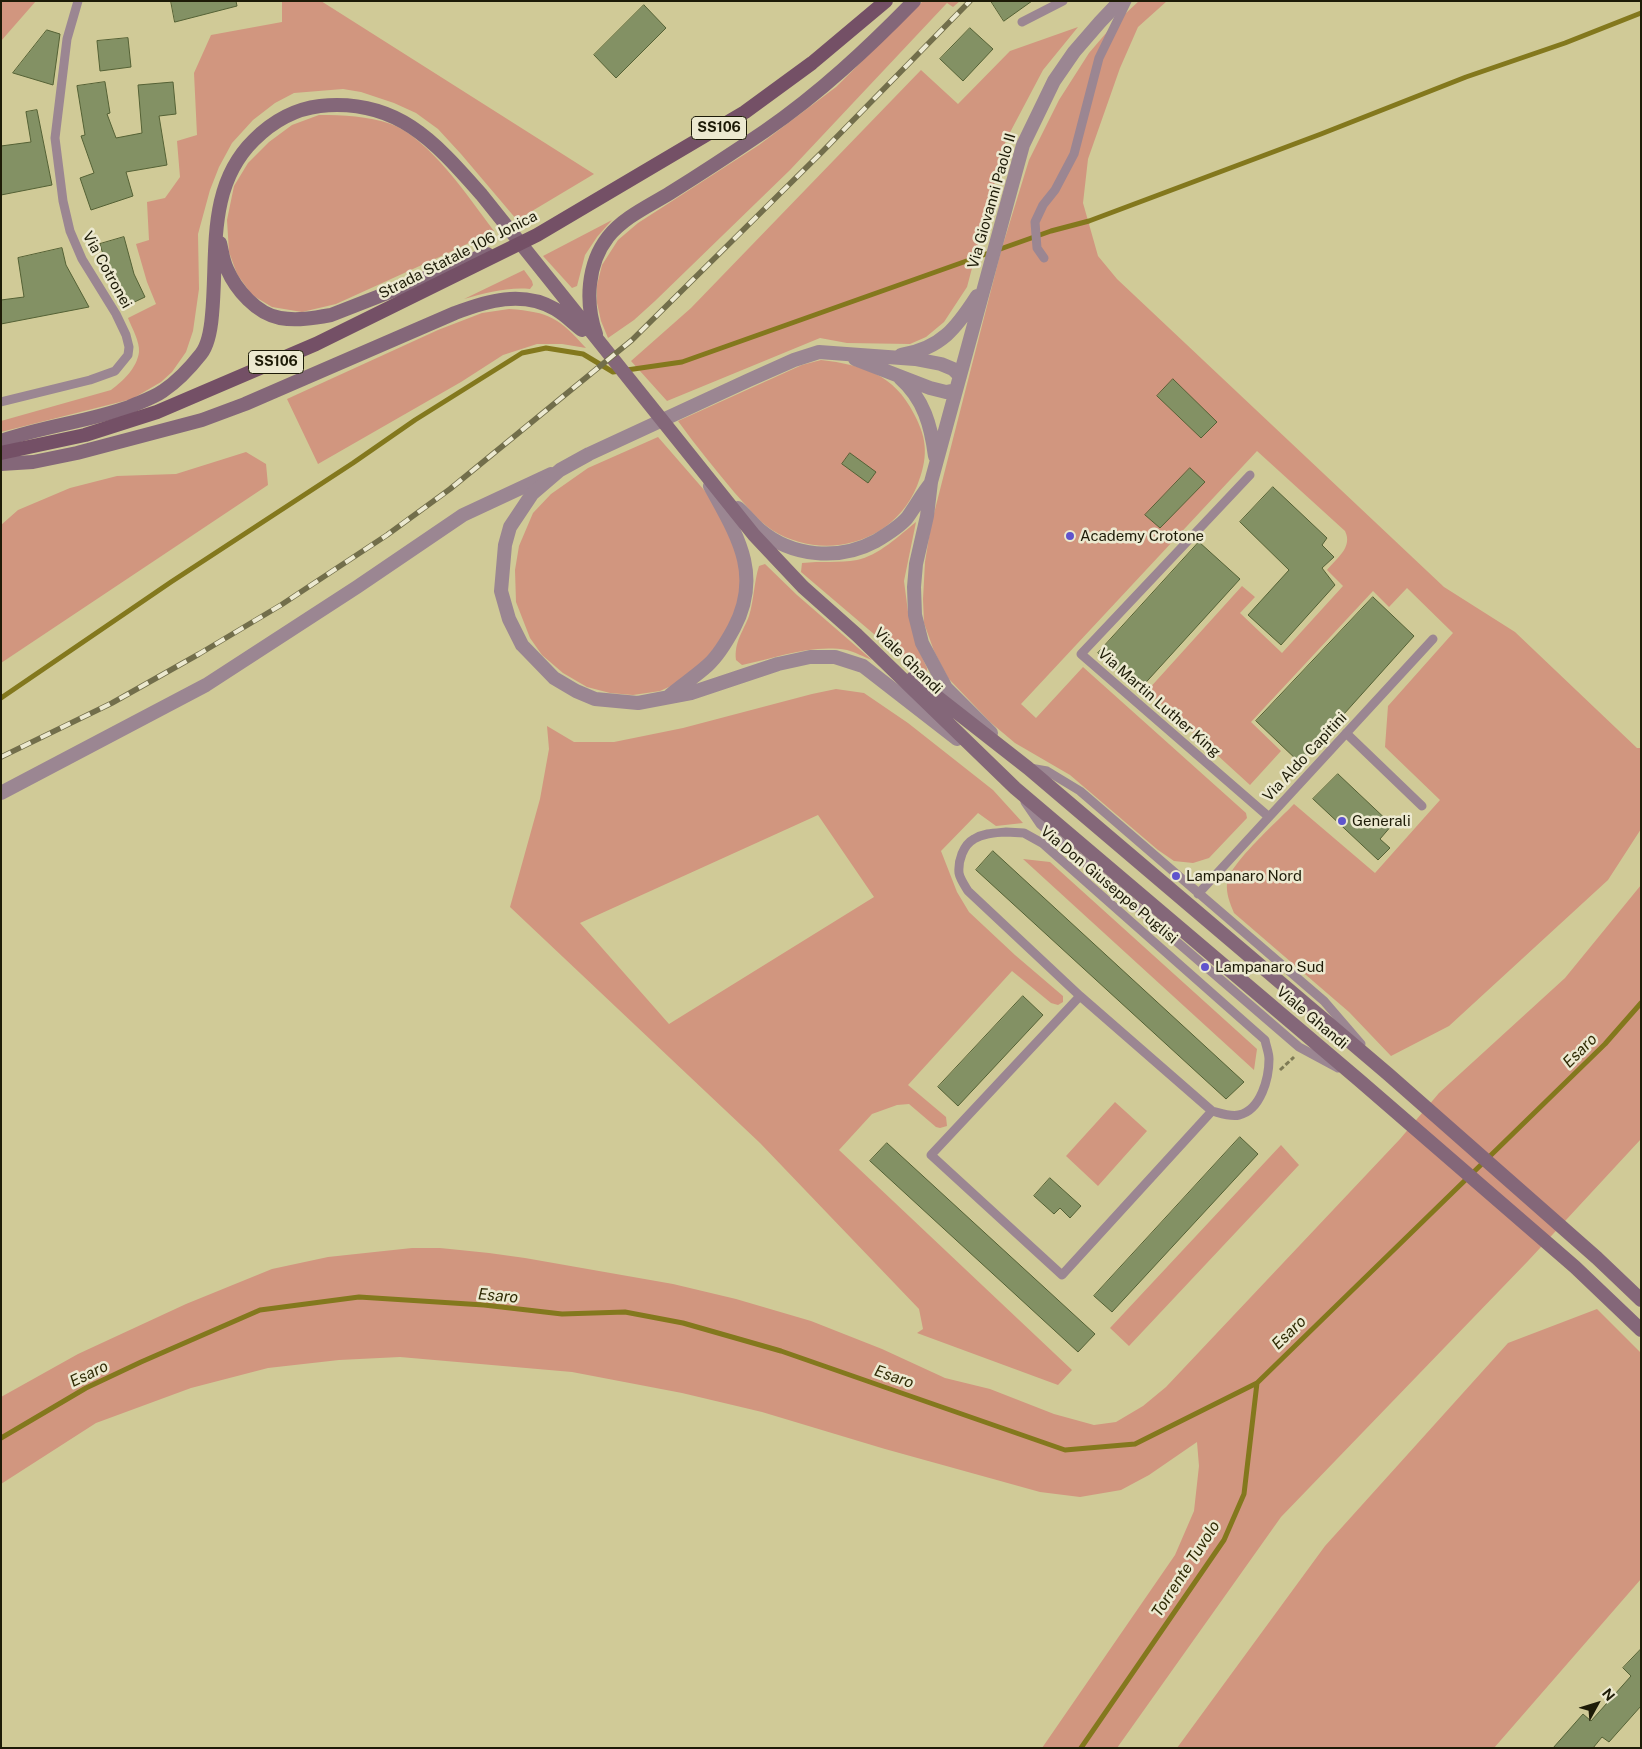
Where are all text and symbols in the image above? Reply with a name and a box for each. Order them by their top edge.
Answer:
road number: SS106 [692,116,746,140]
street label: Via Giovanni Paolo II [964,131,1020,271]
street label: Strada Statale 106 Jonica [376,207,540,303]
street label: Via Cotronei [78,228,136,312]
road number: SS106 [248,351,304,374]
place label: Academy Crotone [1080,527,1204,545]
marker: Academy Crotone [1064,530,1076,542]
street label: Viale Ghandi [870,624,946,698]
street label: Via Martin Luther King [1094,645,1224,761]
street label: Via Aldo Capitini [1259,709,1351,805]
place label: Generali [1352,812,1411,830]
marker: Generali [1336,815,1348,827]
street label: Via Don Giuseppe Puglisi [1037,822,1181,948]
place label: Lampanaro Nord [1186,867,1302,885]
marker: Lampanaro Nord [1170,870,1182,882]
place label: Lampanaro Sud [1215,958,1324,976]
marker: Lampanaro Sud [1199,961,1211,973]
street label: Viale Ghandi [1273,983,1351,1053]
water label: Esaro [1559,1030,1601,1072]
water label: Esaro [477,1285,519,1307]
water label: Esaro [1268,1312,1310,1354]
water label: Esaro [67,1357,111,1391]
water label: Esaro [872,1361,916,1393]
water label: Torrente Tuvolo [1148,1517,1224,1621]
north arrow [1572,1679,1622,1729]
text: N [1599,1685,1618,1704]

